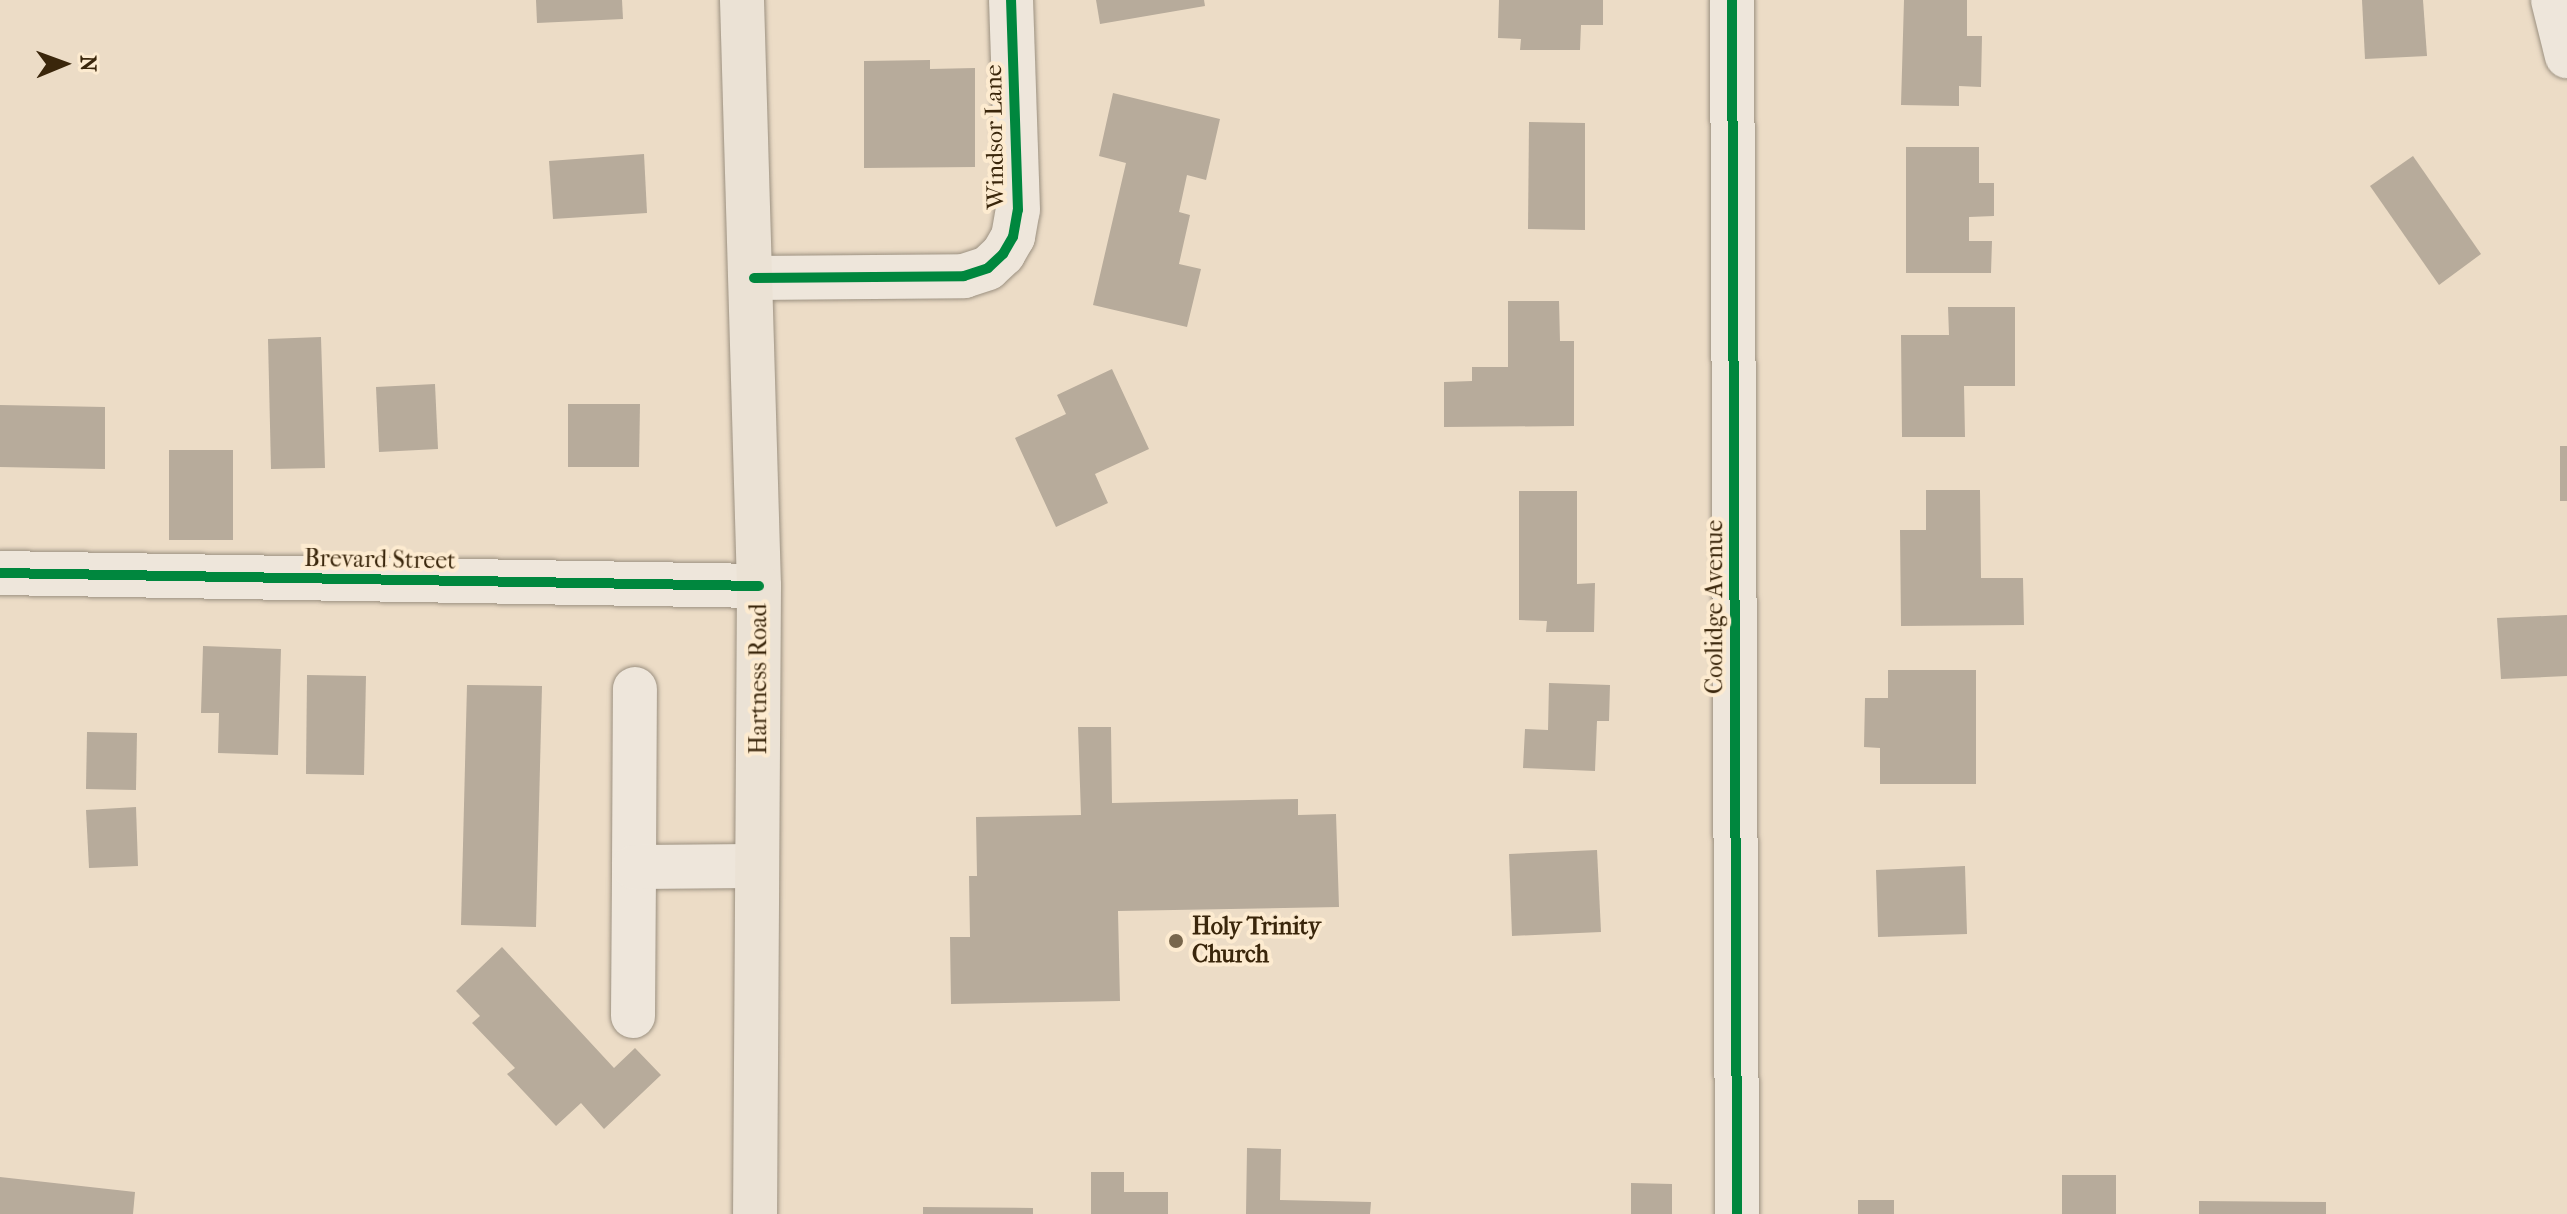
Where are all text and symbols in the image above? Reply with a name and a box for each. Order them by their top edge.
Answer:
north arrow [24,24,104,104]
text: N [75,55,101,72]
street label: Windsor Lane [979,64,1011,210]
street label: Coolidge Avenue [1701,520,1729,694]
street label: Brevard Street [304,544,456,576]
street label: Hartness Road [745,604,773,754]
place label: Holy Trinity Church [1192,913,1321,969]
marker: Holy Trinity Church [1167,932,1185,950]

